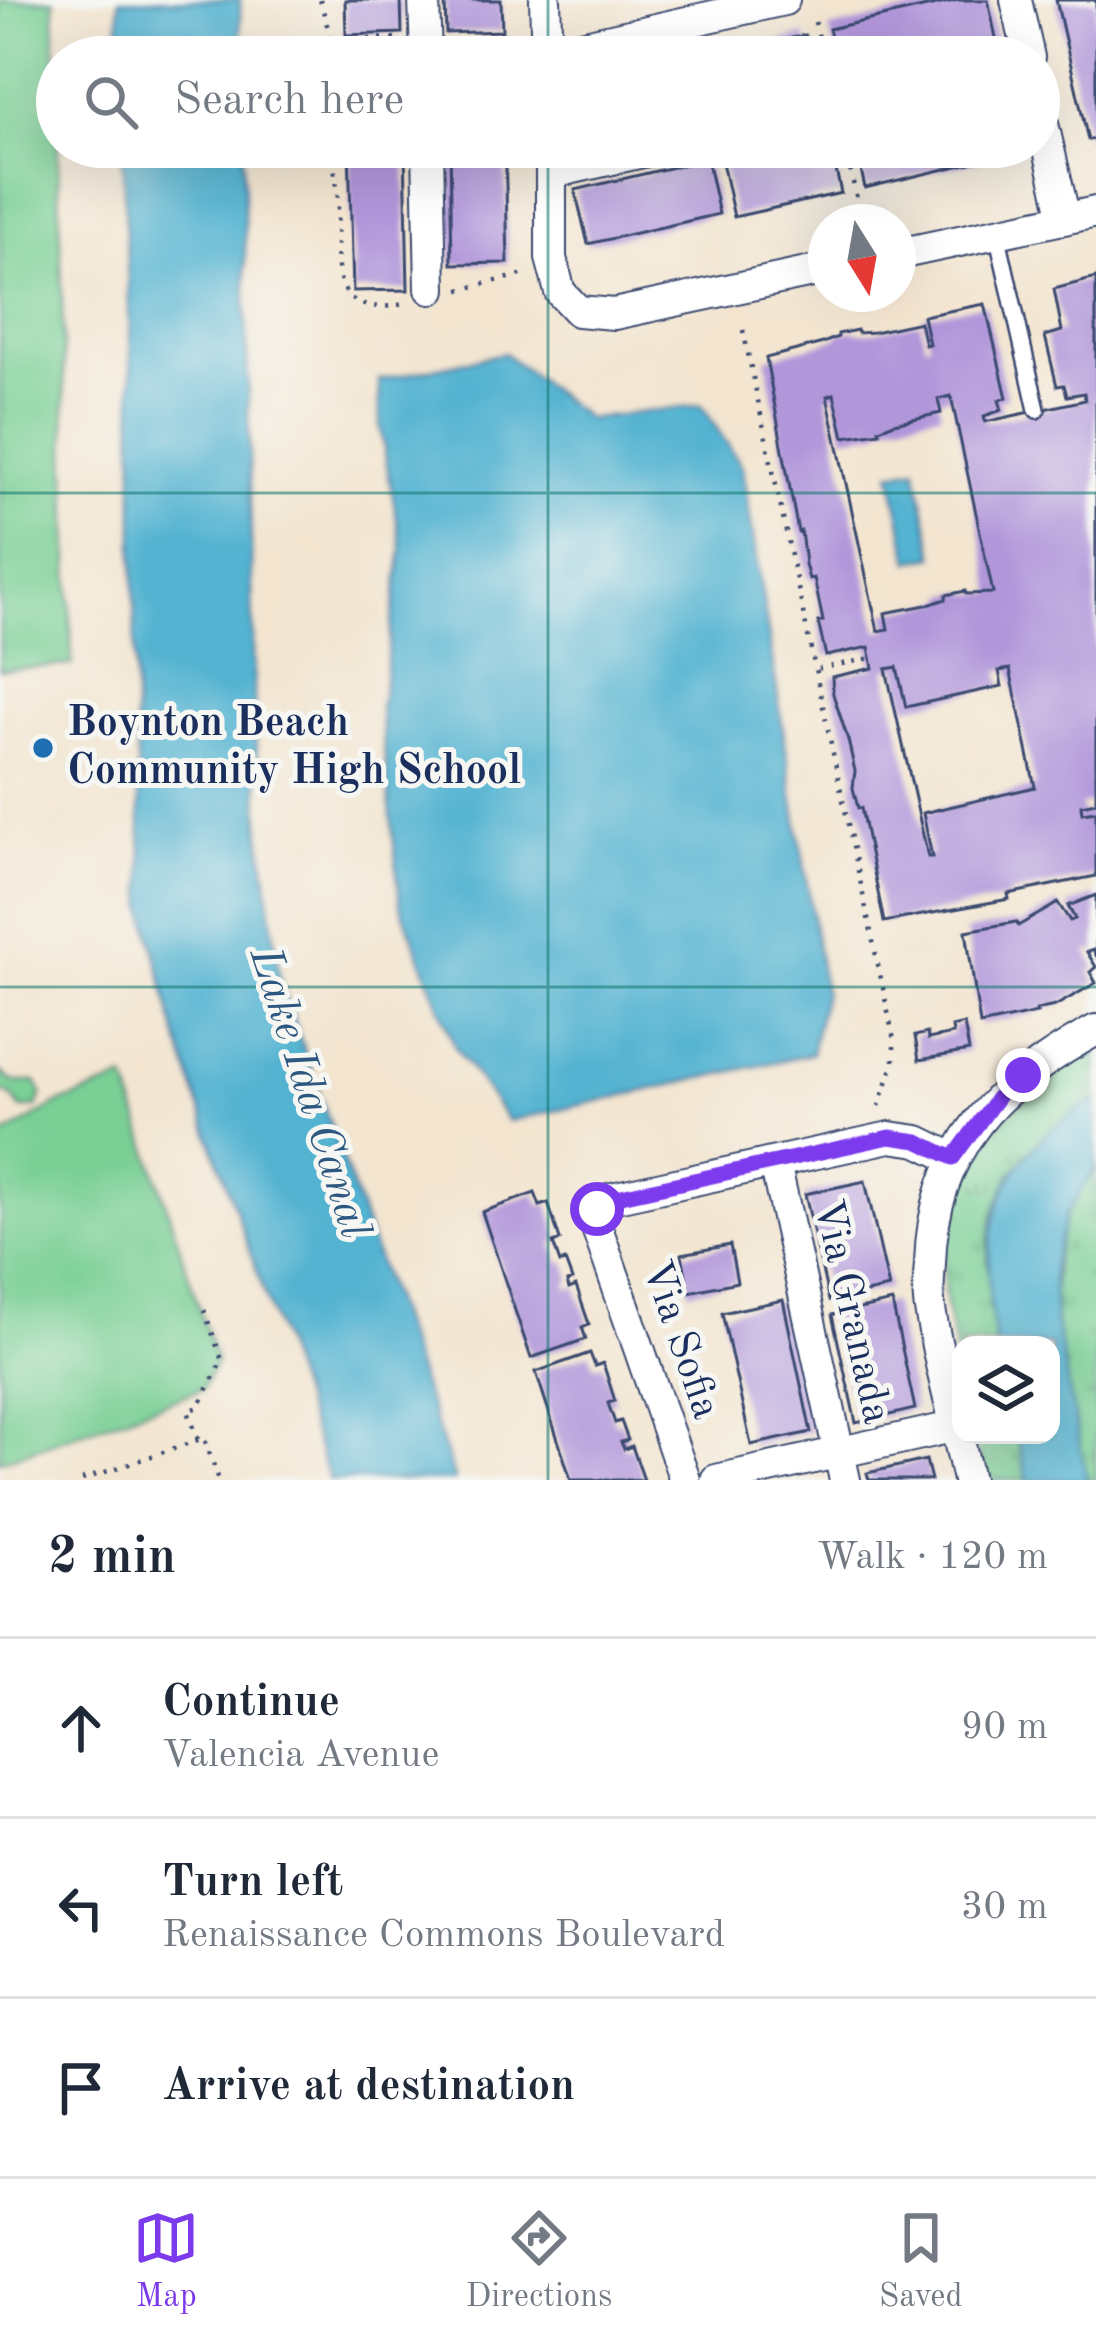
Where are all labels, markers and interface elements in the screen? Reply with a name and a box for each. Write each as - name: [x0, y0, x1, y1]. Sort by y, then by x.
- search box: [36, 36, 1060, 168]
- icon: search: [78, 69, 144, 135]
- text: Search here: [174, 79, 404, 124]
- north arrow: [808, 204, 916, 312]
- place label: Boynton Beach Community High School: [67, 703, 521, 793]
- marker: Boynton Beach Community High School: [30, 735, 56, 761]
- water label: Lake Ida Canal: [239, 940, 377, 1244]
- route end: [996, 1048, 1050, 1102]
- route start: [570, 1182, 624, 1236]
- street label: Via Granada: [805, 1196, 897, 1428]
- street label: Via Sofia: [633, 1255, 727, 1425]
- map controls: [952, 1336, 1060, 1444]
- button: layers: [952, 1336, 1060, 1444]
- text: 2 min: [48, 1533, 176, 1584]
- text: Walk · 120 m: [817, 1538, 1048, 1577]
- text: Continue: [162, 1681, 340, 1726]
- icon: ahead: [48, 1695, 114, 1761]
- text: 90 m: [961, 1708, 1048, 1747]
- text: Valencia Avenue: [162, 1736, 439, 1775]
- text: Turn left: [162, 1861, 343, 1906]
- icon: left: [48, 1875, 114, 1941]
- text: 30 m: [961, 1888, 1048, 1927]
- text: Renaissance Commons Boulevard: [162, 1916, 725, 1955]
- icon: arrive: [48, 2055, 114, 2121]
- text: Arrive at destination: [162, 2065, 575, 2110]
- tab: Map: [133, 2205, 199, 2318]
- tab: Directions: [466, 2205, 612, 2318]
- tab: Saved: [879, 2205, 963, 2318]

